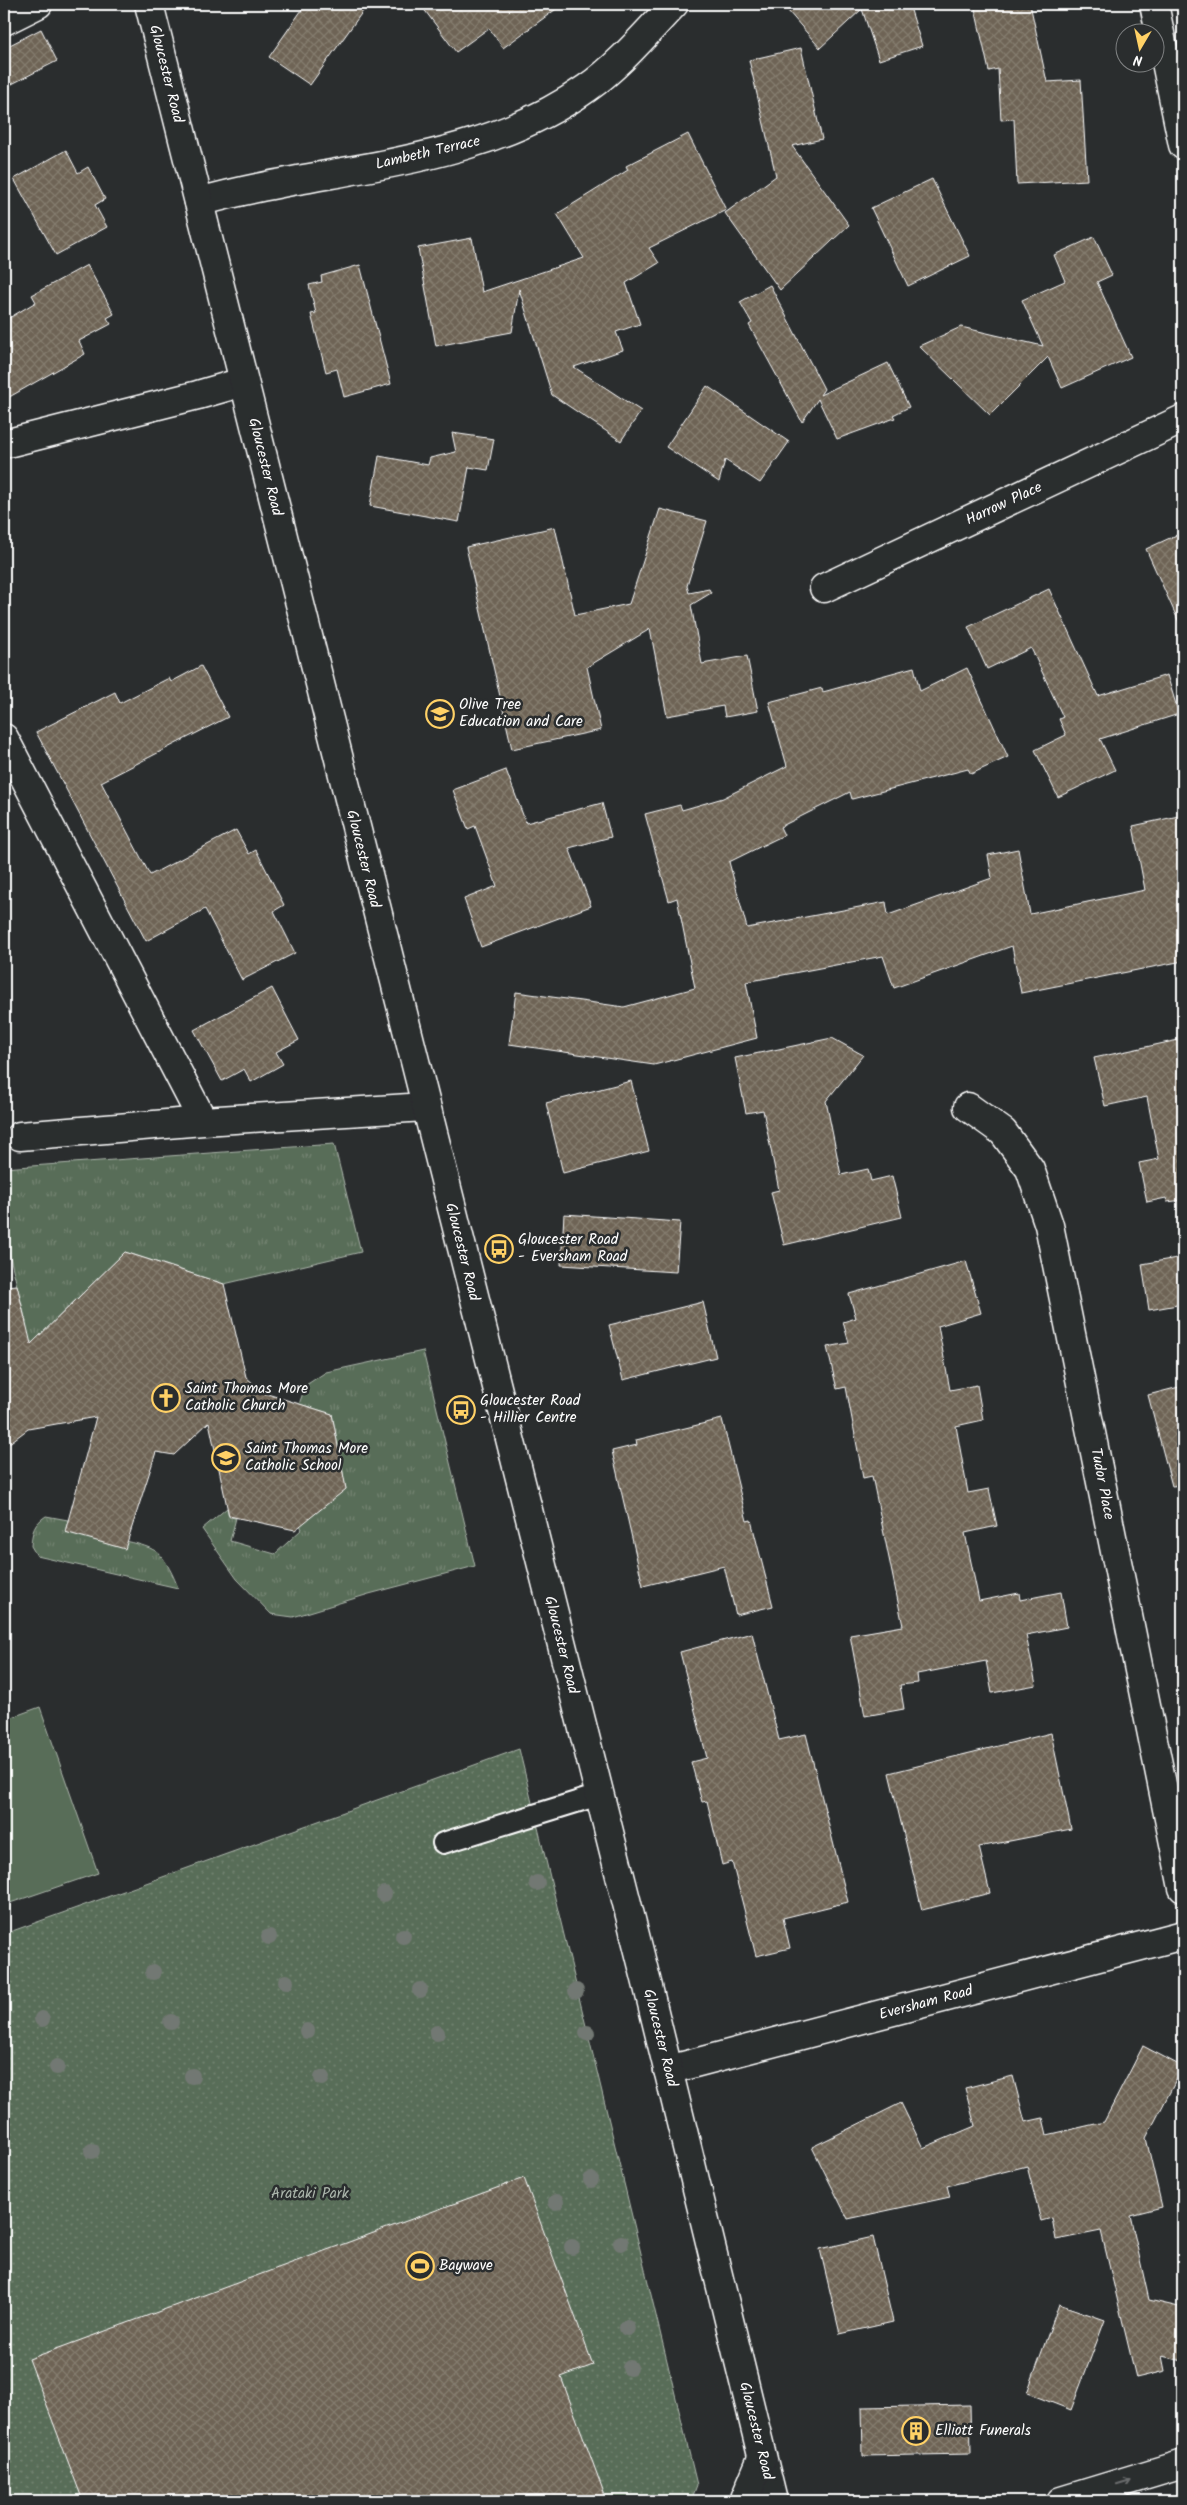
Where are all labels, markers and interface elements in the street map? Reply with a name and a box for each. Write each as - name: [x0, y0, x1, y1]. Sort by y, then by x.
- street label: Gloucester Road: [142, 22, 190, 126]
- north arrow: [1114, 22, 1164, 72]
- text: N: [1132, 48, 1144, 71]
- street label: Lambeth Terrace: [373, 129, 483, 177]
- street label: Gloucester Road: [241, 415, 289, 519]
- street label: Harrow Place: [962, 476, 1047, 532]
- place label: Olive Tree Education and Care: [459, 693, 583, 734]
- school or university icon: Olive Tree Education and Care: [425, 699, 455, 729]
- street label: Gloucester Road: [339, 807, 387, 911]
- street label: Gloucester Road: [438, 1200, 486, 1304]
- place label: Gloucester Road - Eversham Road: [518, 1228, 628, 1269]
- bus stop icon: Gloucester Road - Eversham Road: [484, 1234, 514, 1264]
- place label: Saint Thomas More Catholic Church: [185, 1377, 308, 1418]
- church icon: Saint Thomas More Catholic Church: [151, 1383, 181, 1413]
- place label: Gloucester Road - Hillier Centre: [480, 1389, 581, 1430]
- bus stop icon: Gloucester Road - Hillier Centre: [446, 1395, 476, 1425]
- place label: Saint Thomas More Catholic School: [245, 1437, 368, 1478]
- school or university icon: Saint Thomas More Catholic School: [211, 1443, 241, 1473]
- street label: Tudor Place: [1083, 1446, 1121, 1522]
- street label: Gloucester Road: [537, 1593, 585, 1697]
- street label: Eversham Road: [876, 1979, 976, 2027]
- street label: Gloucester Road: [636, 1986, 684, 2090]
- park label: Arataki Park: [271, 2182, 350, 2206]
- sports icon: Baywave: [405, 2251, 435, 2281]
- place label: Baywave: [439, 2254, 493, 2278]
- street label: Gloucester Road: [732, 2379, 780, 2483]
- building icon: Elliott Funerals: [901, 2416, 931, 2446]
- place label: Elliott Funerals: [935, 2419, 1032, 2443]
- one-way arrow: [1116, 2477, 1132, 2487]

